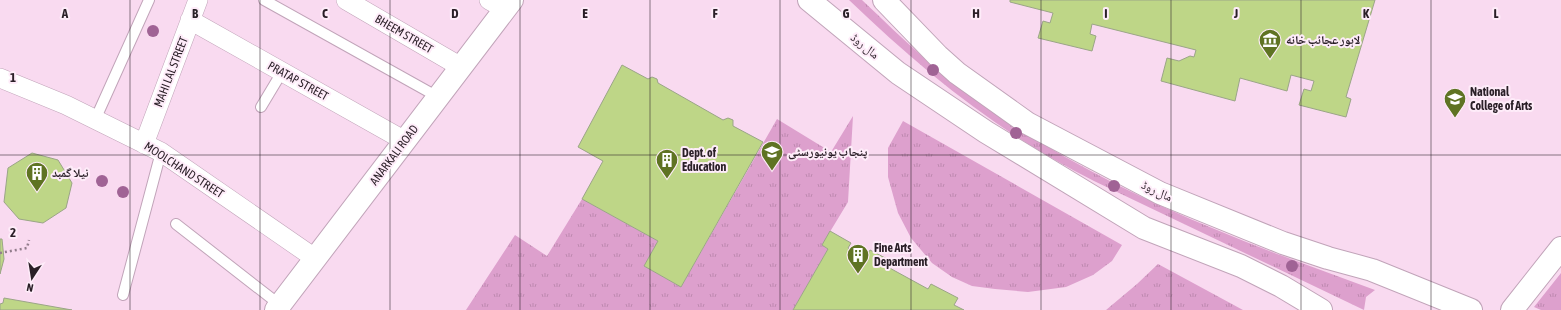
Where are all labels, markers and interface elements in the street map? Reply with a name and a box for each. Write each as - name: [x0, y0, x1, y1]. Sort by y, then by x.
- text: A: [61, 6, 69, 21]
- text: B: [192, 6, 199, 21]
- text: C: [322, 6, 328, 21]
- text: D: [451, 6, 459, 21]
- text: E: [582, 6, 588, 21]
- text: F: [712, 6, 718, 21]
- text: G: [843, 6, 850, 21]
- text: H: [972, 6, 980, 21]
- text: I: [1104, 6, 1108, 21]
- text: J: [1233, 6, 1238, 21]
- text: K: [1363, 6, 1370, 21]
- text: L: [1493, 6, 1499, 21]
- street label: BHEEM STREET: [373, 12, 436, 57]
- museum icon: لاہور عجائب خانه: [1257, 27, 1283, 60]
- street label: مال روڈ: [848, 30, 882, 62]
- place label: لاہور عجائب خانه: [1286, 33, 1360, 47]
- street label: MAHI LAL STREET: [151, 34, 191, 109]
- street label: PRATAP STREET: [265, 59, 331, 104]
- text: 1: [10, 70, 16, 85]
- place label: National College of Arts: [1470, 85, 1533, 113]
- school or university icon: National College of Arts: [1442, 86, 1468, 119]
- street label: ANARKALI ROAD: [367, 122, 421, 188]
- street label: MOOLCHAND STREET: [142, 139, 227, 201]
- school or university icon: پنجاب یونیورسٹی: [759, 139, 785, 172]
- place label: پنجاب یونیورسٹی: [788, 145, 868, 160]
- place label: Dept. of Education: [682, 146, 726, 174]
- building icon: Dept. of Education: [654, 147, 680, 180]
- building icon: نیلا گمبد: [24, 160, 50, 193]
- place label: نیلا گمبد: [52, 166, 88, 180]
- street label: مال روڈ: [1139, 178, 1175, 204]
- text: 2: [10, 225, 16, 240]
- place label: Fine Arts Department: [874, 241, 928, 269]
- building icon: Fine Arts Department: [845, 242, 871, 275]
- north arrow: [12, 258, 52, 298]
- text: N: [25, 281, 34, 294]

